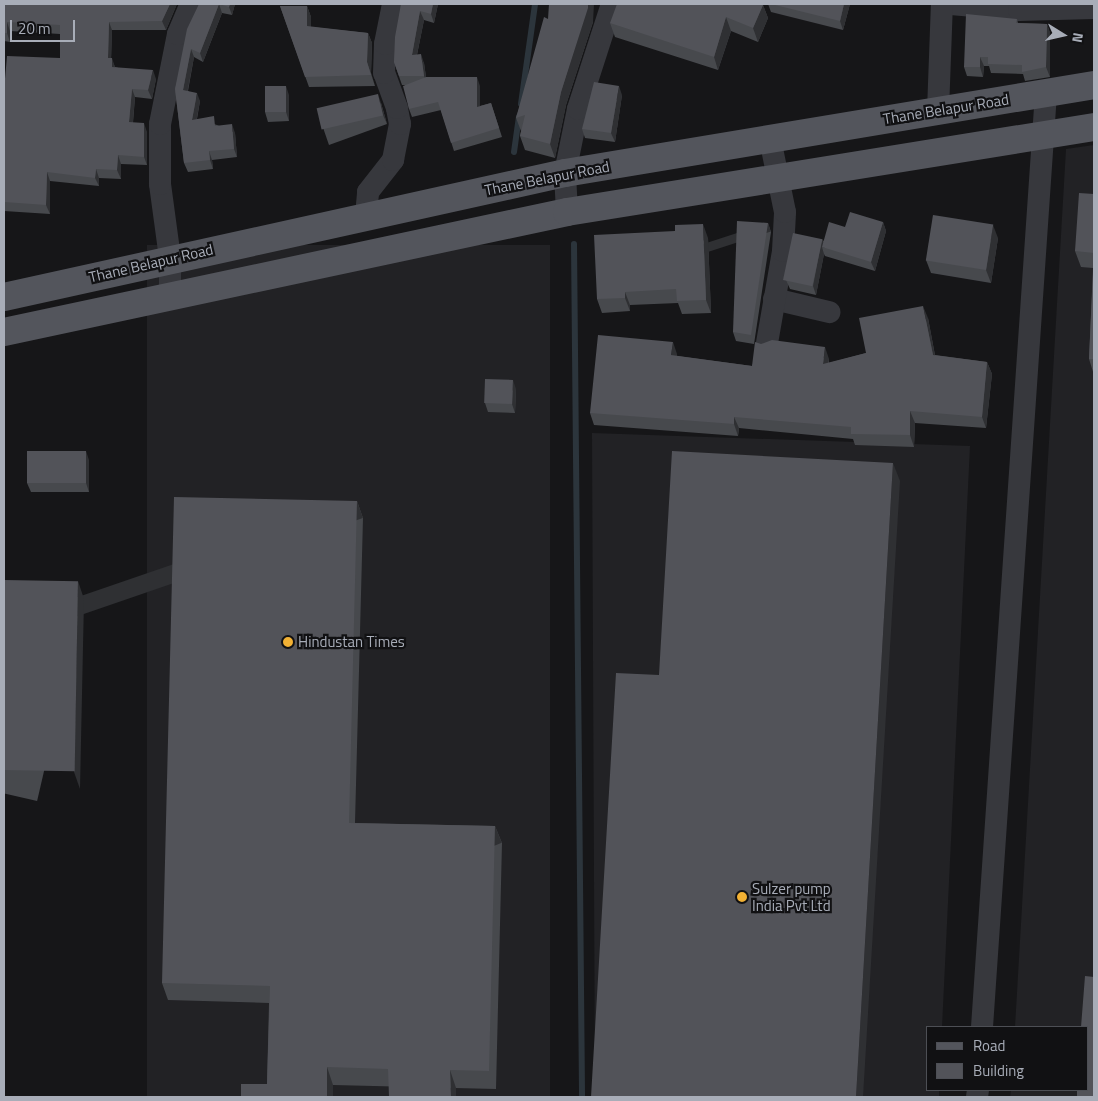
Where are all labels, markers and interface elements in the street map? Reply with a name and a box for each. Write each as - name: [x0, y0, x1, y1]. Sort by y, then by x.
- scale bar: [12, 10, 78, 42]
- north arrow: [1038, 10, 1088, 60]
- text: 20 m: [18, 17, 51, 40]
- text: N: [1067, 31, 1089, 44]
- street label: Thane Belapur Road: [882, 90, 1010, 128]
- street label: Thane Belapur Road: [483, 157, 611, 199]
- street label: Thane Belapur Road: [87, 240, 215, 286]
- place label: Hindustan Times: [298, 633, 405, 651]
- marker: Hindustan Times: [282, 636, 294, 648]
- place label: Sulzer pump India Pvt Ltd: [752, 879, 831, 914]
- marker: Sulzer pump India Pvt Ltd: [736, 891, 748, 903]
- legend: [926, 1026, 1088, 1091]
- text: Road: [973, 1034, 1005, 1057]
- text: Building: [973, 1059, 1024, 1082]

